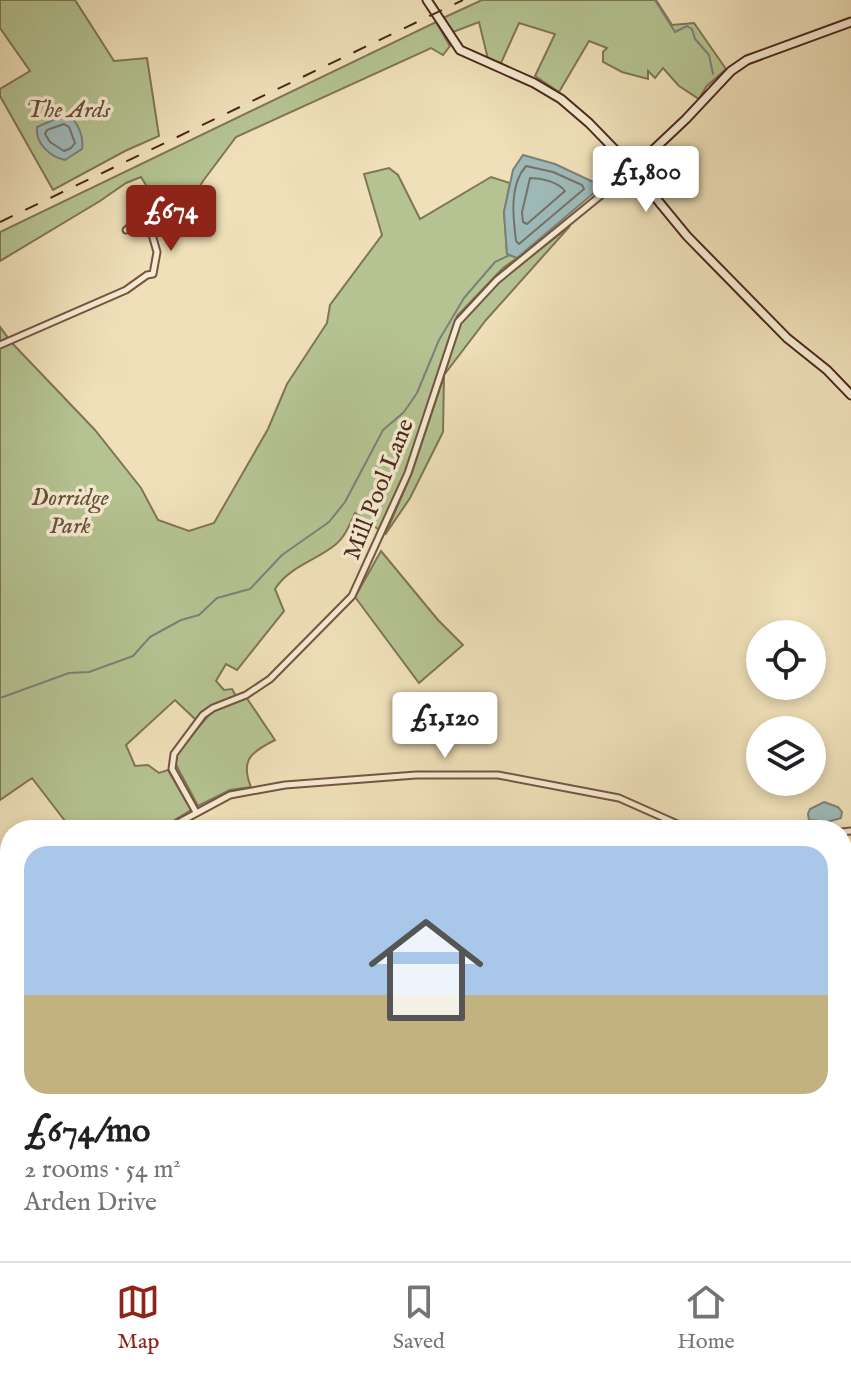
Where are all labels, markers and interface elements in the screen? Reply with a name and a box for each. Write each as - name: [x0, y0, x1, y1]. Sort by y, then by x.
- park label: The Ards: [26, 95, 111, 126]
- pin: £1,800: [581, 146, 711, 214]
- text: £1,800: [611, 155, 681, 188]
- pin: £674: [124, 185, 218, 253]
- text: £674: [144, 194, 198, 227]
- street label: Mill Pool Lane: [337, 414, 422, 565]
- park label: Dorridge Park: [31, 483, 109, 542]
- map controls: [746, 620, 826, 796]
- button: locate: [746, 620, 826, 700]
- pin: £1,120: [380, 692, 510, 760]
- text: £1,120: [410, 701, 480, 734]
- button: layers: [746, 716, 826, 796]
- icon: home: [354, 898, 498, 1042]
- text: £674/mo: [24, 1110, 150, 1153]
- text: 2 rooms · 54 m²: [24, 1153, 181, 1186]
- text: Arden Drive: [24, 1186, 157, 1219]
- tab: Map: [116, 1280, 160, 1356]
- tab: Saved: [393, 1280, 445, 1356]
- tab: Home: [677, 1280, 735, 1356]

